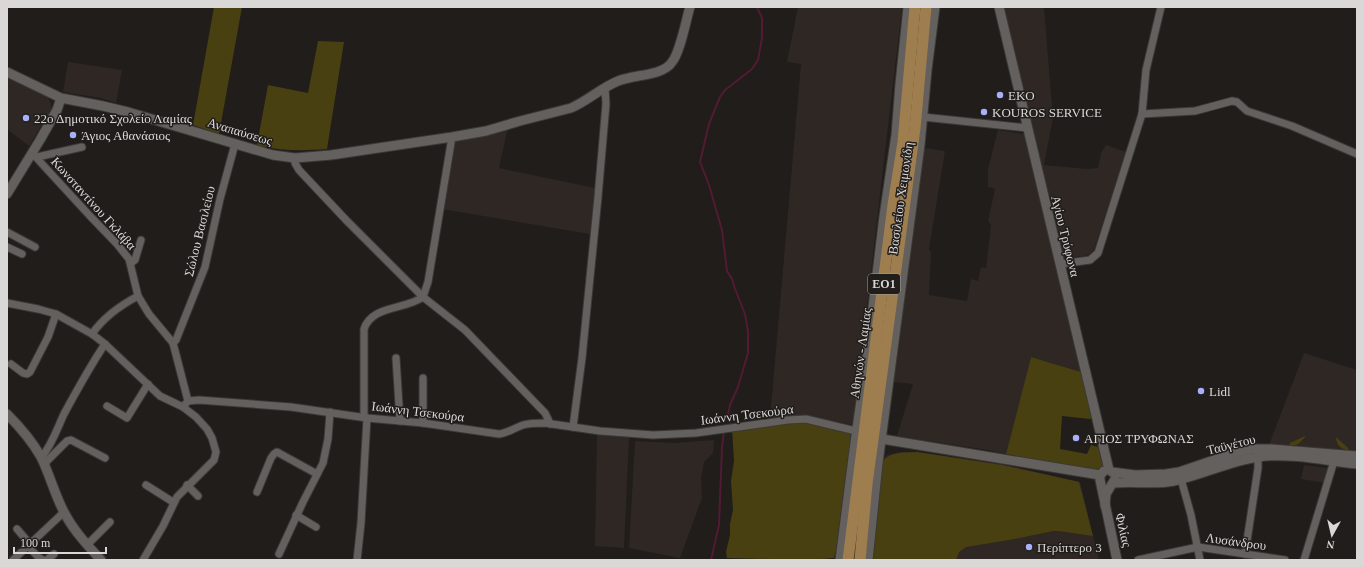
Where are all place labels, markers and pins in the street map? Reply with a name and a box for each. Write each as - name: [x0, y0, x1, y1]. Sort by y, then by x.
- place label: EKO: [1008, 88, 1035, 103]
- marker: EKO: [995, 90, 1005, 100]
- place label: KOUROS SERVICE: [992, 105, 1102, 120]
- marker: KOUROS SERVICE: [979, 107, 989, 117]
- place label: 22ο Δημοτικό Σχολείο Λαμίας: [34, 111, 193, 126]
- marker: 22ο Δημοτικό Σχολείο Λαμίας: [21, 113, 31, 123]
- place label: Άγιος Αθανάσιος: [81, 128, 171, 143]
- marker: Άγιος Αθανάσιος: [68, 130, 78, 140]
- place label: Lidl: [1209, 384, 1231, 399]
- marker: Lidl: [1196, 386, 1206, 396]
- place label: ΑΓΙΟΣ ΤΡΥΦΩΝΑΣ: [1084, 431, 1194, 446]
- marker: ΑΓΙΟΣ ΤΡΥΦΩΝΑΣ: [1071, 433, 1081, 443]
- place label: Περίπτερο 3: [1037, 540, 1102, 555]
- marker: Περίπτερο 3: [1024, 542, 1034, 552]

